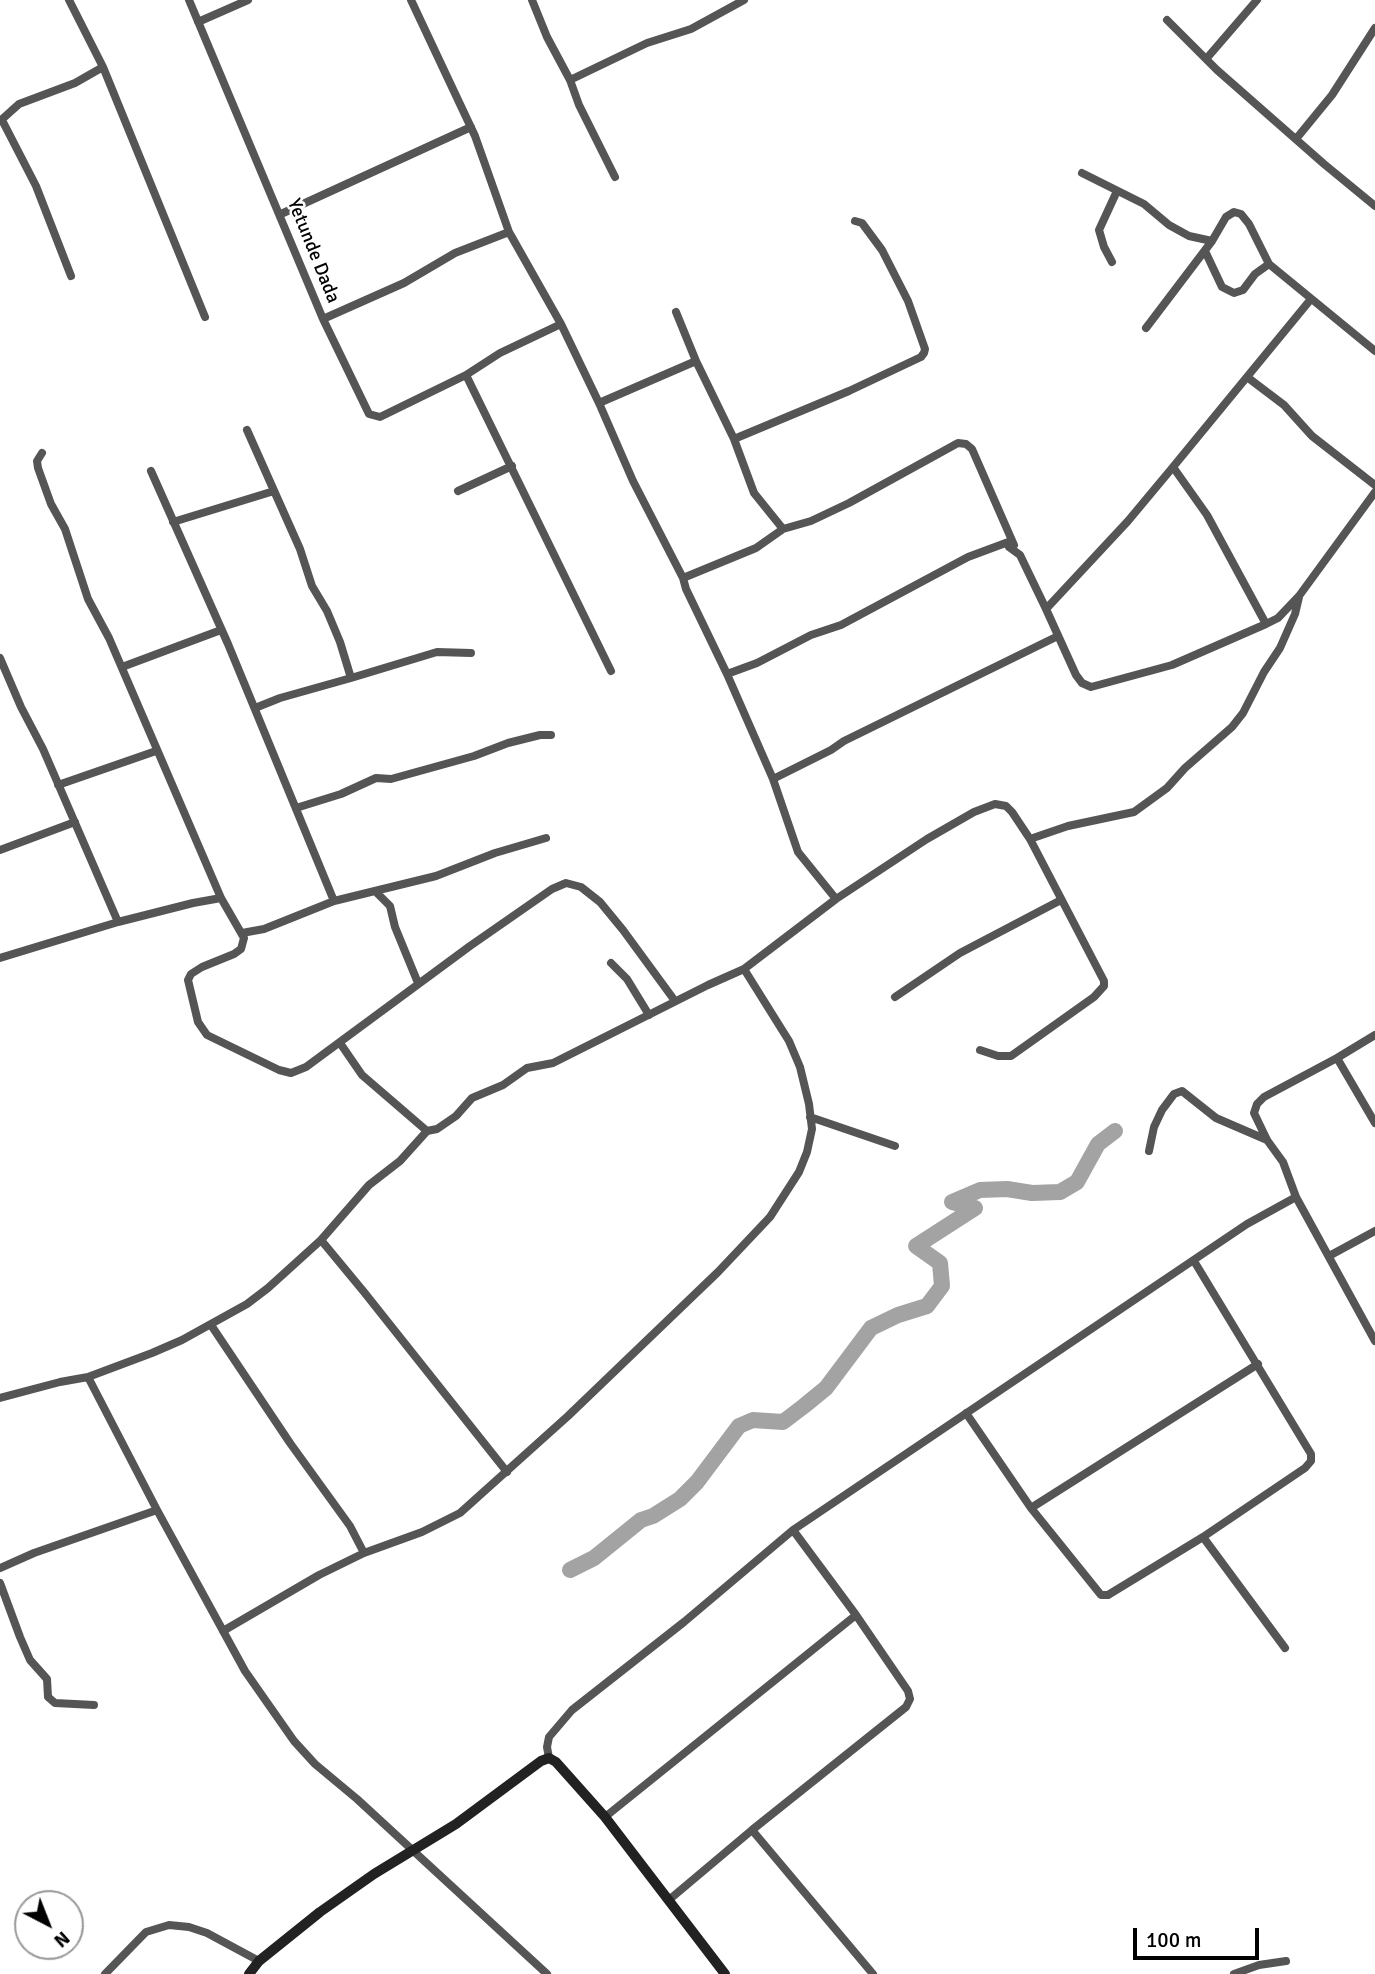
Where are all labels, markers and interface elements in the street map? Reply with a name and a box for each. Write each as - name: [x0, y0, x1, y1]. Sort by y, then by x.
- street label: Yetunde Dada: [282, 195, 344, 307]
- north arrow: [14, 1890, 84, 1960]
- scale bar: [1137, 1914, 1263, 1958]
- text: N: [49, 1926, 75, 1952]
- text: 100 m: [1146, 1927, 1201, 1953]

